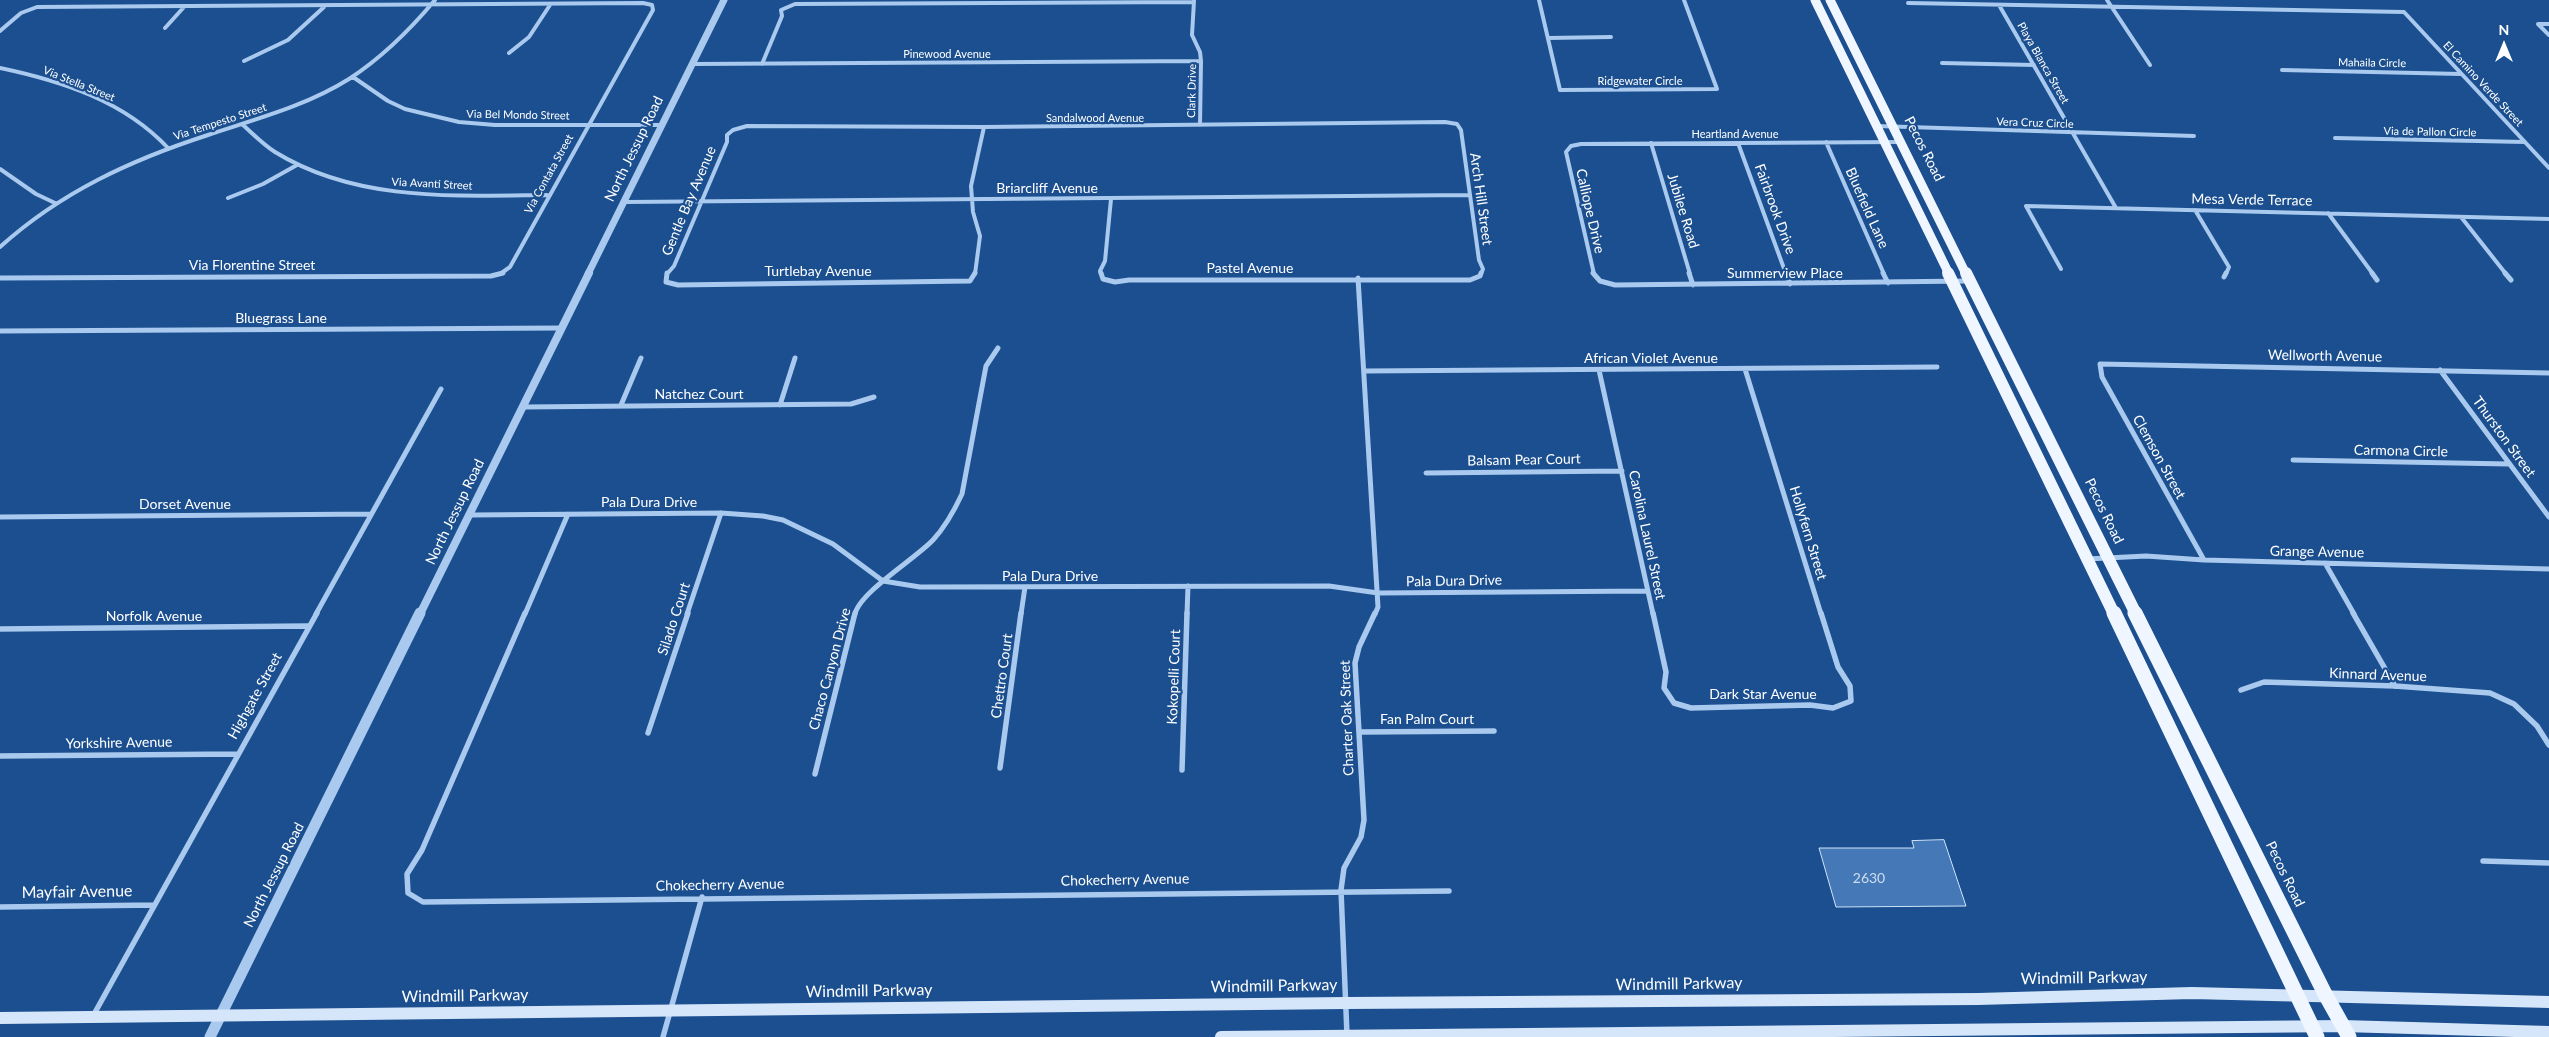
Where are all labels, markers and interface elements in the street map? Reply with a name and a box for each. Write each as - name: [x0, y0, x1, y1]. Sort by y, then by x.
- street label: Playa Blanca Street: [2014, 20, 2072, 106]
- north arrow: [2479, 20, 2529, 70]
- text: N: [2499, 21, 2509, 38]
- street label: El Camino Verde Street: [2440, 39, 2526, 129]
- street label: Pinewood Avenue: [903, 47, 991, 61]
- street label: Mahaila Circle: [2338, 56, 2406, 70]
- street label: Via Stella Street: [41, 64, 117, 104]
- street label: Clark Drive: [1185, 64, 1199, 118]
- street label: Ridgewater Circle: [1598, 74, 1682, 88]
- street label: North Jessup Road: [601, 93, 667, 205]
- street label: Via Tempesto Street: [172, 101, 268, 143]
- street label: Via Bel Mondo Street: [466, 108, 570, 122]
- street label: Sandalwood Avenue: [1046, 111, 1144, 125]
- street label: Pecos Road: [1900, 114, 1948, 184]
- street label: Vera Cruz Circle: [1996, 115, 2074, 131]
- street label: Via de Pallon Circle: [2383, 125, 2477, 139]
- street label: Heartland Avenue: [1691, 127, 1779, 141]
- street label: Via Contata Street: [522, 132, 576, 216]
- street label: Gentle Bay Avenue: [658, 144, 720, 258]
- street label: Arch Hill Street: [1466, 152, 1496, 246]
- street label: Fairbrook Drive: [1751, 162, 1799, 256]
- street label: Bluefield Lane: [1842, 165, 1892, 251]
- street label: Calliope Drive: [1572, 167, 1608, 255]
- street label: Jubilee Road: [1664, 172, 1702, 250]
- street label: Via Avanti Street: [391, 175, 473, 193]
- street label: Briarcliff Avenue: [996, 180, 1098, 196]
- street label: Mesa Verde Terrace: [2191, 191, 2313, 209]
- street label: Via Florentine Street: [189, 257, 315, 273]
- street label: Pastel Avenue: [1207, 260, 1293, 276]
- street label: Turtlebay Avenue: [764, 263, 872, 279]
- street label: Summerview Place: [1727, 265, 1843, 281]
- street label: Bluegrass Lane: [235, 310, 327, 326]
- street label: Wellworth Avenue: [2268, 347, 2382, 365]
- street label: African Violet Avenue: [1584, 350, 1718, 366]
- street label: Natchez Court: [654, 386, 744, 402]
- street label: Thurston Street: [2469, 393, 2539, 481]
- street label: Clemson Street: [2129, 412, 2189, 502]
- street label: Carmona Circle: [2354, 442, 2448, 460]
- street label: Balsam Pear Court: [1467, 451, 1581, 469]
- street label: North Jessup Road: [422, 456, 488, 568]
- street label: Carolina Laurel Street: [1625, 469, 1669, 601]
- street label: Pecos Road: [2081, 476, 2127, 546]
- street label: Hollyfern Street: [1786, 484, 1830, 582]
- street label: Pala Dura Drive: [601, 494, 697, 510]
- street label: Dorset Avenue: [139, 496, 231, 512]
- street label: Grange Avenue: [2270, 543, 2364, 561]
- street label: Pala Dura Drive: [1002, 568, 1098, 584]
- street label: Pala Dura Drive: [1406, 572, 1502, 590]
- street label: Silado Court: [654, 580, 694, 658]
- street label: Chaco Canyon Drive: [806, 606, 854, 732]
- street label: Norfolk Avenue: [106, 608, 202, 624]
- street label: Kokopelli Court: [1164, 629, 1184, 725]
- street label: Chettro Court: [988, 633, 1016, 719]
- street label: Highgate Street: [224, 650, 286, 742]
- street label: Charter Oak Street: [1337, 660, 1357, 776]
- street label: Kinnard Avenue: [2329, 665, 2427, 685]
- street label: Dark Star Avenue: [1709, 686, 1817, 702]
- street label: Fan Palm Court: [1380, 711, 1474, 727]
- street label: Yorkshire Avenue: [66, 734, 172, 752]
- street label: North Jessup Road: [240, 820, 308, 930]
- street label: Pecos Road: [2262, 839, 2308, 909]
- street label: Chokecherry Avenue: [1061, 870, 1189, 890]
- house number: 2630: [1853, 870, 1885, 886]
- street label: Chokecherry Avenue: [656, 875, 784, 895]
- street label: Mayfair Avenue: [21, 881, 133, 903]
- street label: Windmill Parkway: [2021, 967, 2147, 989]
- street label: Windmill Parkway: [1616, 973, 1742, 995]
- street label: Windmill Parkway: [1211, 975, 1337, 997]
- street label: Windmill Parkway: [806, 980, 932, 1002]
- street label: Windmill Parkway: [402, 985, 528, 1007]

